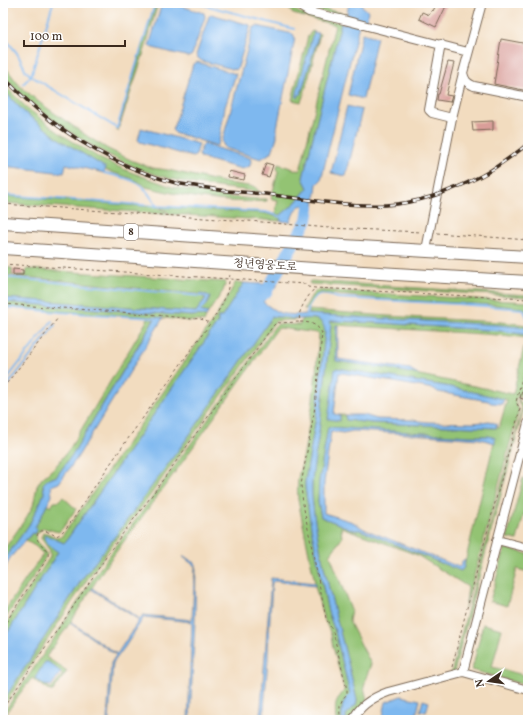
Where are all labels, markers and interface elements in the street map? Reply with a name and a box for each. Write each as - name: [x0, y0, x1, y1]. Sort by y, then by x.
- scale bar: [24, 22, 125, 48]
- text: 100 m: [30, 29, 63, 45]
- road number: 8: [124, 224, 138, 240]
- street label: 청년영웅도로: [233, 256, 298, 276]
- north arrow: [469, 661, 509, 701]
- text: N: [473, 677, 489, 688]

